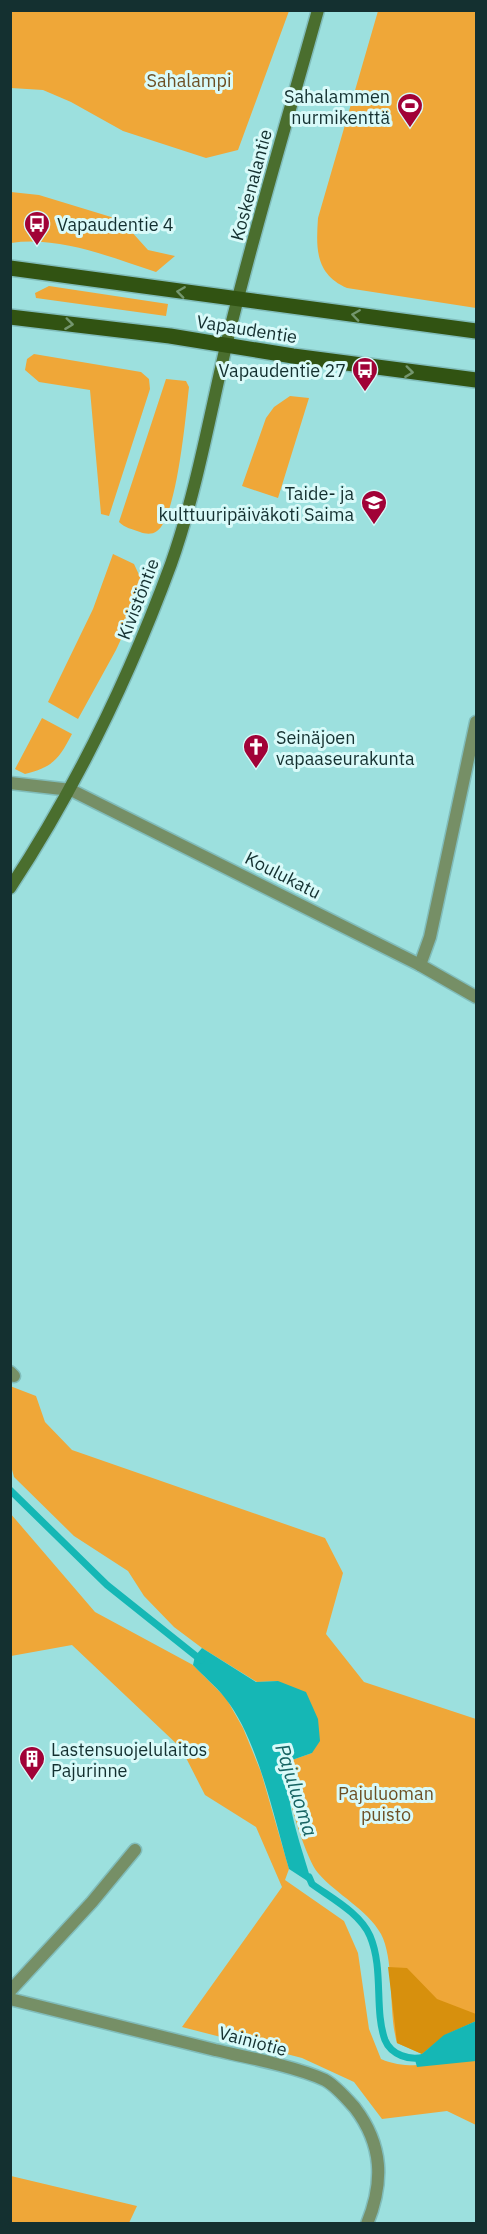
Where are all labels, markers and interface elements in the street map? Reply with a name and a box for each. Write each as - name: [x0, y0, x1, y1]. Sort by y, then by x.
- park label: Sahalampi: [146, 69, 232, 92]
- place label: Sahalammen nurmikenttä: [284, 85, 390, 129]
- sports icon: Sahalammen nurmikenttä: [395, 91, 425, 129]
- street label: Koskenalantie: [225, 127, 277, 243]
- bus stop icon: Vapaudentie 4: [22, 209, 52, 247]
- place label: Vapaudentie 4: [57, 213, 174, 236]
- one-way arrow: [176, 286, 185, 298]
- one-way arrow: [351, 309, 361, 321]
- street label: Vapaudentie: [195, 310, 299, 348]
- one-way arrow: [64, 317, 73, 329]
- bus stop icon: Vapaudentie 27: [350, 355, 380, 393]
- place label: Vapaudentie 27: [219, 359, 346, 382]
- one-way arrow: [405, 365, 414, 377]
- place label: Taide- ja kulttuuripäiväkoti Saima: [159, 482, 354, 526]
- school or university icon: Taide- ja kulttuuripäiväkoti Saima: [359, 488, 389, 526]
- street label: Kivistöntie: [112, 555, 164, 643]
- place label: Seinäjoen vapaaseurakunta: [276, 726, 415, 770]
- church icon: Seinäjoen vapaaseurakunta: [241, 732, 271, 770]
- street label: Koulukatu: [241, 846, 325, 904]
- place label: Lastensuojelulaitos Pajurinne: [51, 1738, 207, 1782]
- water label: Pajuluoma: [269, 1740, 325, 1840]
- building icon: Lastensuojelulaitos Pajurinne: [17, 1744, 47, 1782]
- park label: Pajuluoman puisto: [338, 1782, 434, 1826]
- street label: Vainiotie: [216, 2021, 290, 2061]

